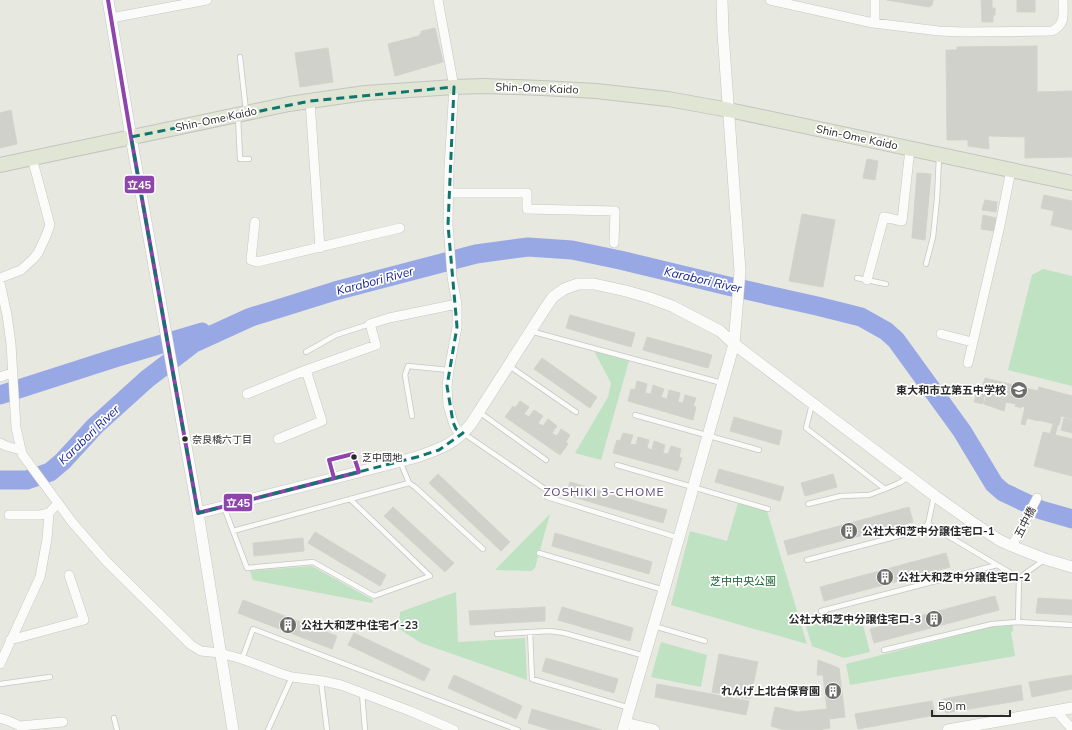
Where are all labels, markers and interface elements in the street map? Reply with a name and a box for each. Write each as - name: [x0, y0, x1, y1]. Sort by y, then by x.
- street label: Shin-Ome Kaido: [495, 80, 579, 96]
- street label: Shin-Ome Kaido: [174, 104, 258, 134]
- street label: Shin-Ome Kaido: [815, 122, 899, 152]
- line badge: 立45: [124, 175, 155, 194]
- text: 立45: [127, 178, 151, 192]
- water label: Karabori River: [335, 263, 416, 298]
- water label: Karabori River: [663, 263, 744, 296]
- school or university icon: 東大和市立第五中学校: [1009, 380, 1029, 400]
- place label: 東大和市立第五中学校: [896, 383, 1006, 397]
- water label: Karabori River: [55, 401, 123, 467]
- place label: 奈良橋六丁目: [192, 433, 252, 446]
- marker: 奈良橋六丁目: [180, 434, 190, 444]
- place label: 芝中団地: [362, 451, 403, 464]
- marker: 芝中団地: [349, 452, 359, 462]
- district label: ZOSHIKI 3-CHOME: [543, 484, 665, 499]
- line badge: 立45: [223, 493, 253, 512]
- text: 立45: [226, 496, 250, 510]
- street label: 五中橋: [1011, 504, 1039, 540]
- building icon: 公社大和芝中分譲住宅ロ-1: [839, 521, 859, 541]
- place label: 公社大和芝中分譲住宅ロ-1: [862, 524, 995, 538]
- building icon: 公社大和芝中分譲住宅ロ-2: [875, 567, 895, 587]
- place label: 公社大和芝中分譲住宅ロ-2: [898, 570, 1031, 584]
- park label: 芝中中央公園: [710, 574, 776, 588]
- building icon: 公社大和芝中分譲住宅ロ-3: [924, 609, 944, 629]
- place label: 公社大和芝中分譲住宅ロ-3: [789, 612, 921, 626]
- building icon: 公社大和芝中住宅イ-23: [278, 615, 298, 635]
- place label: 公社大和芝中住宅イ-23: [301, 618, 418, 632]
- building icon: れんげ上北台保育園: [823, 681, 843, 701]
- place label: れんげ上北台保育園: [721, 684, 820, 698]
- scale bar: [932, 692, 1010, 718]
- text: 50 m: [938, 698, 966, 713]

